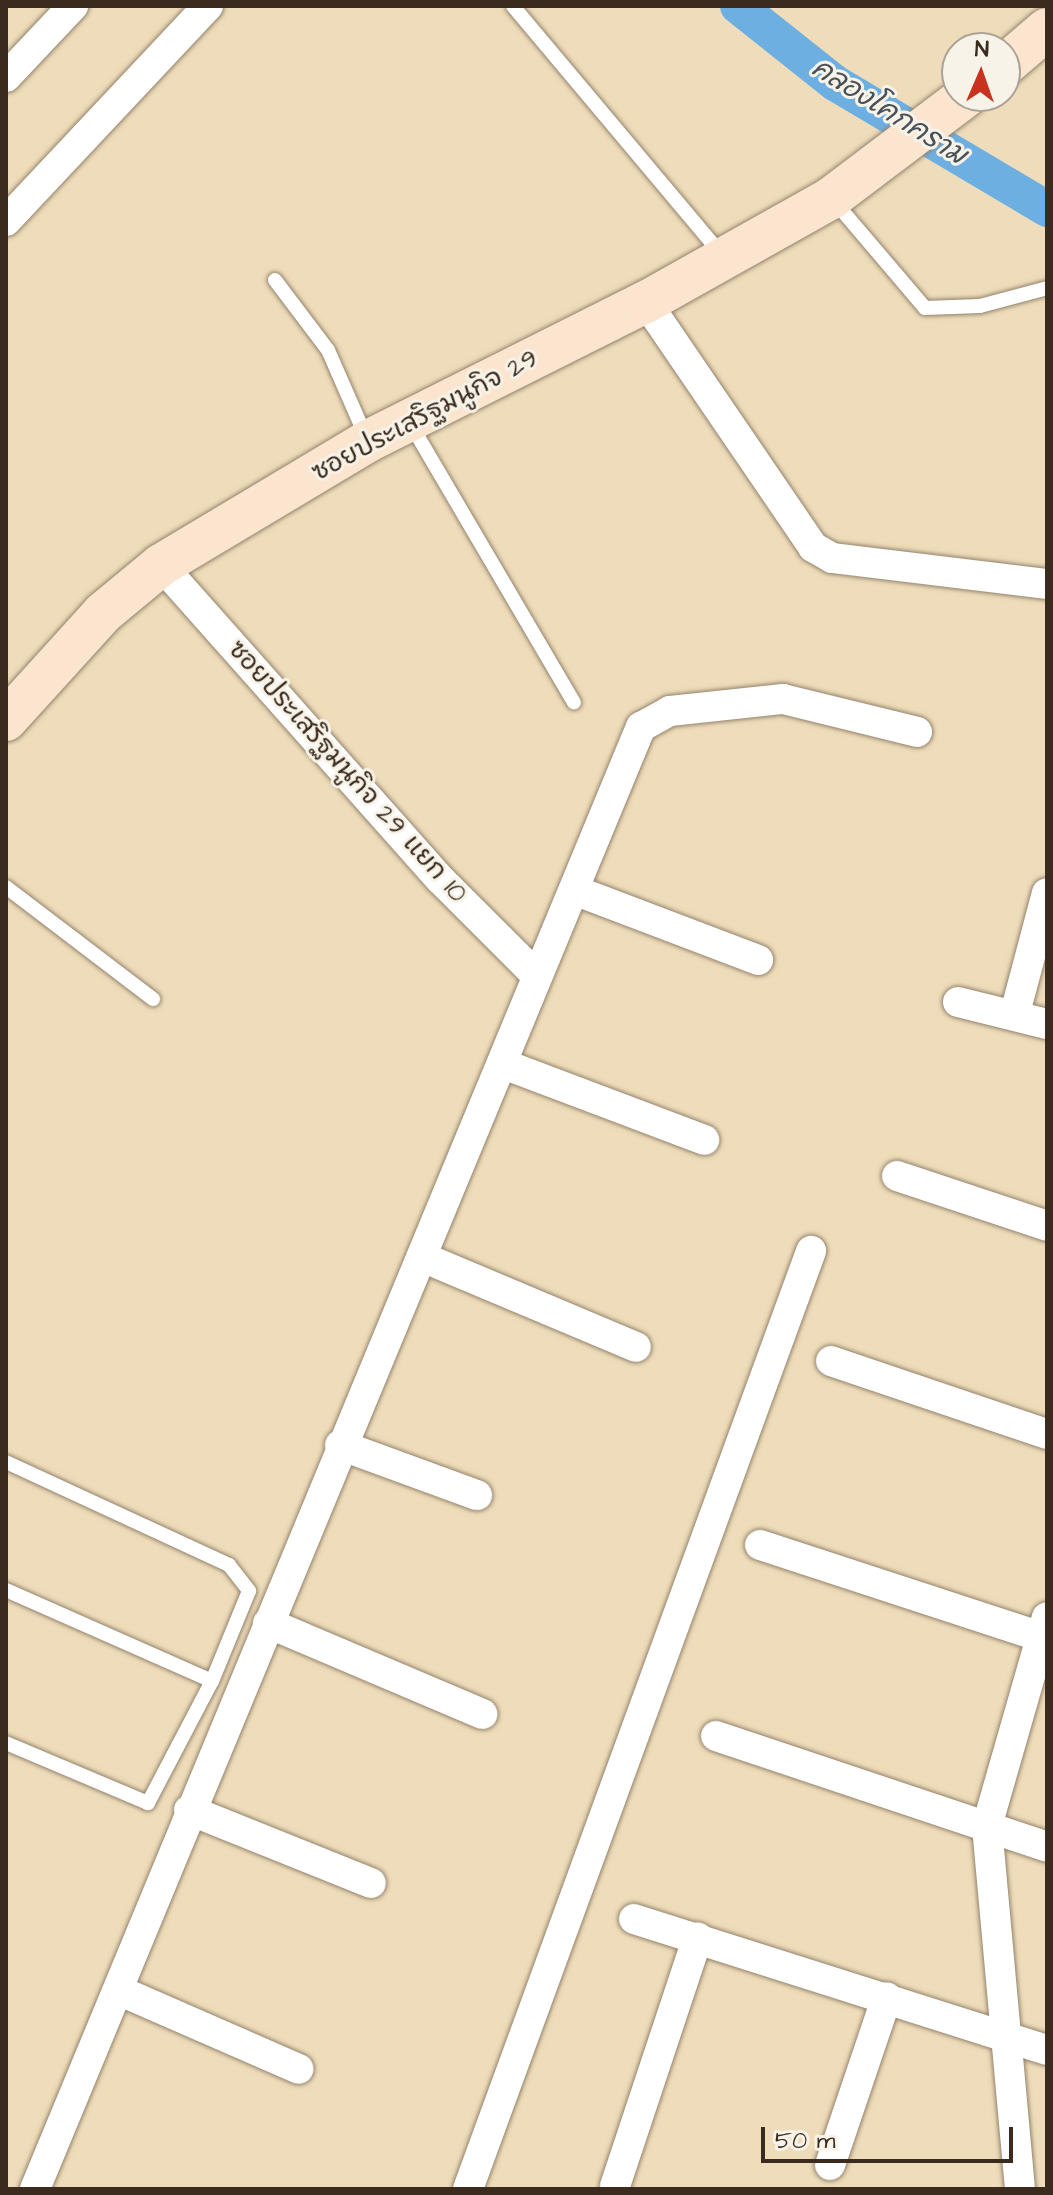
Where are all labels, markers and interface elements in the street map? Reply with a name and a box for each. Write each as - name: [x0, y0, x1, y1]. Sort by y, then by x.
- north arrow: [941, 32, 1021, 112]
- text: N: [974, 34, 989, 65]
- water label: คลองโคกคราม: [806, 51, 972, 173]
- street label: ซอยประเสริฐมนูกิจ 29: [307, 343, 543, 489]
- street label: ซอยประเสริฐมนูกิจ 29 แยก 10: [221, 635, 473, 909]
- scale bar: [765, 2111, 1017, 2161]
- text: 50 m: [775, 2124, 835, 2158]

